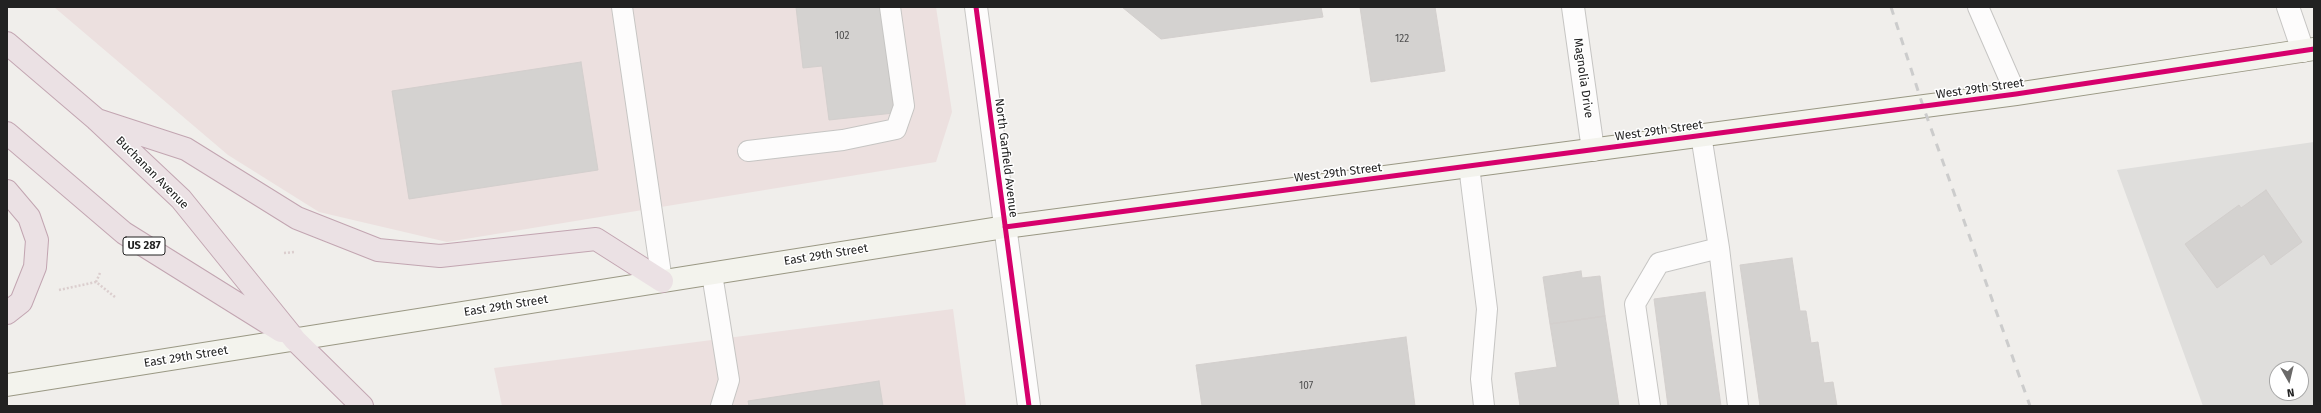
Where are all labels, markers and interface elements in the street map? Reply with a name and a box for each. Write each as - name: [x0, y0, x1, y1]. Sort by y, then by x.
- house number: 102: [835, 30, 849, 42]
- house number: 122: [1395, 33, 1409, 45]
- street label: Magnolia Drive: [1570, 37, 1596, 119]
- street label: West 29th Street: [1935, 76, 2025, 102]
- street label: North Garfield Avenue: [992, 97, 1020, 219]
- street label: West 29th Street: [1614, 118, 1704, 144]
- street label: Buchanan Avenue: [113, 134, 191, 212]
- street label: West 29th Street: [1293, 160, 1383, 186]
- road number: US 287: [123, 237, 165, 255]
- street label: East 29th Street: [783, 241, 869, 269]
- street label: East 29th Street: [463, 292, 549, 320]
- street label: East 29th Street: [143, 343, 229, 371]
- north arrow: [2269, 361, 2309, 401]
- house number: 107: [1299, 380, 1313, 392]
- text: N: [2286, 385, 2295, 399]

